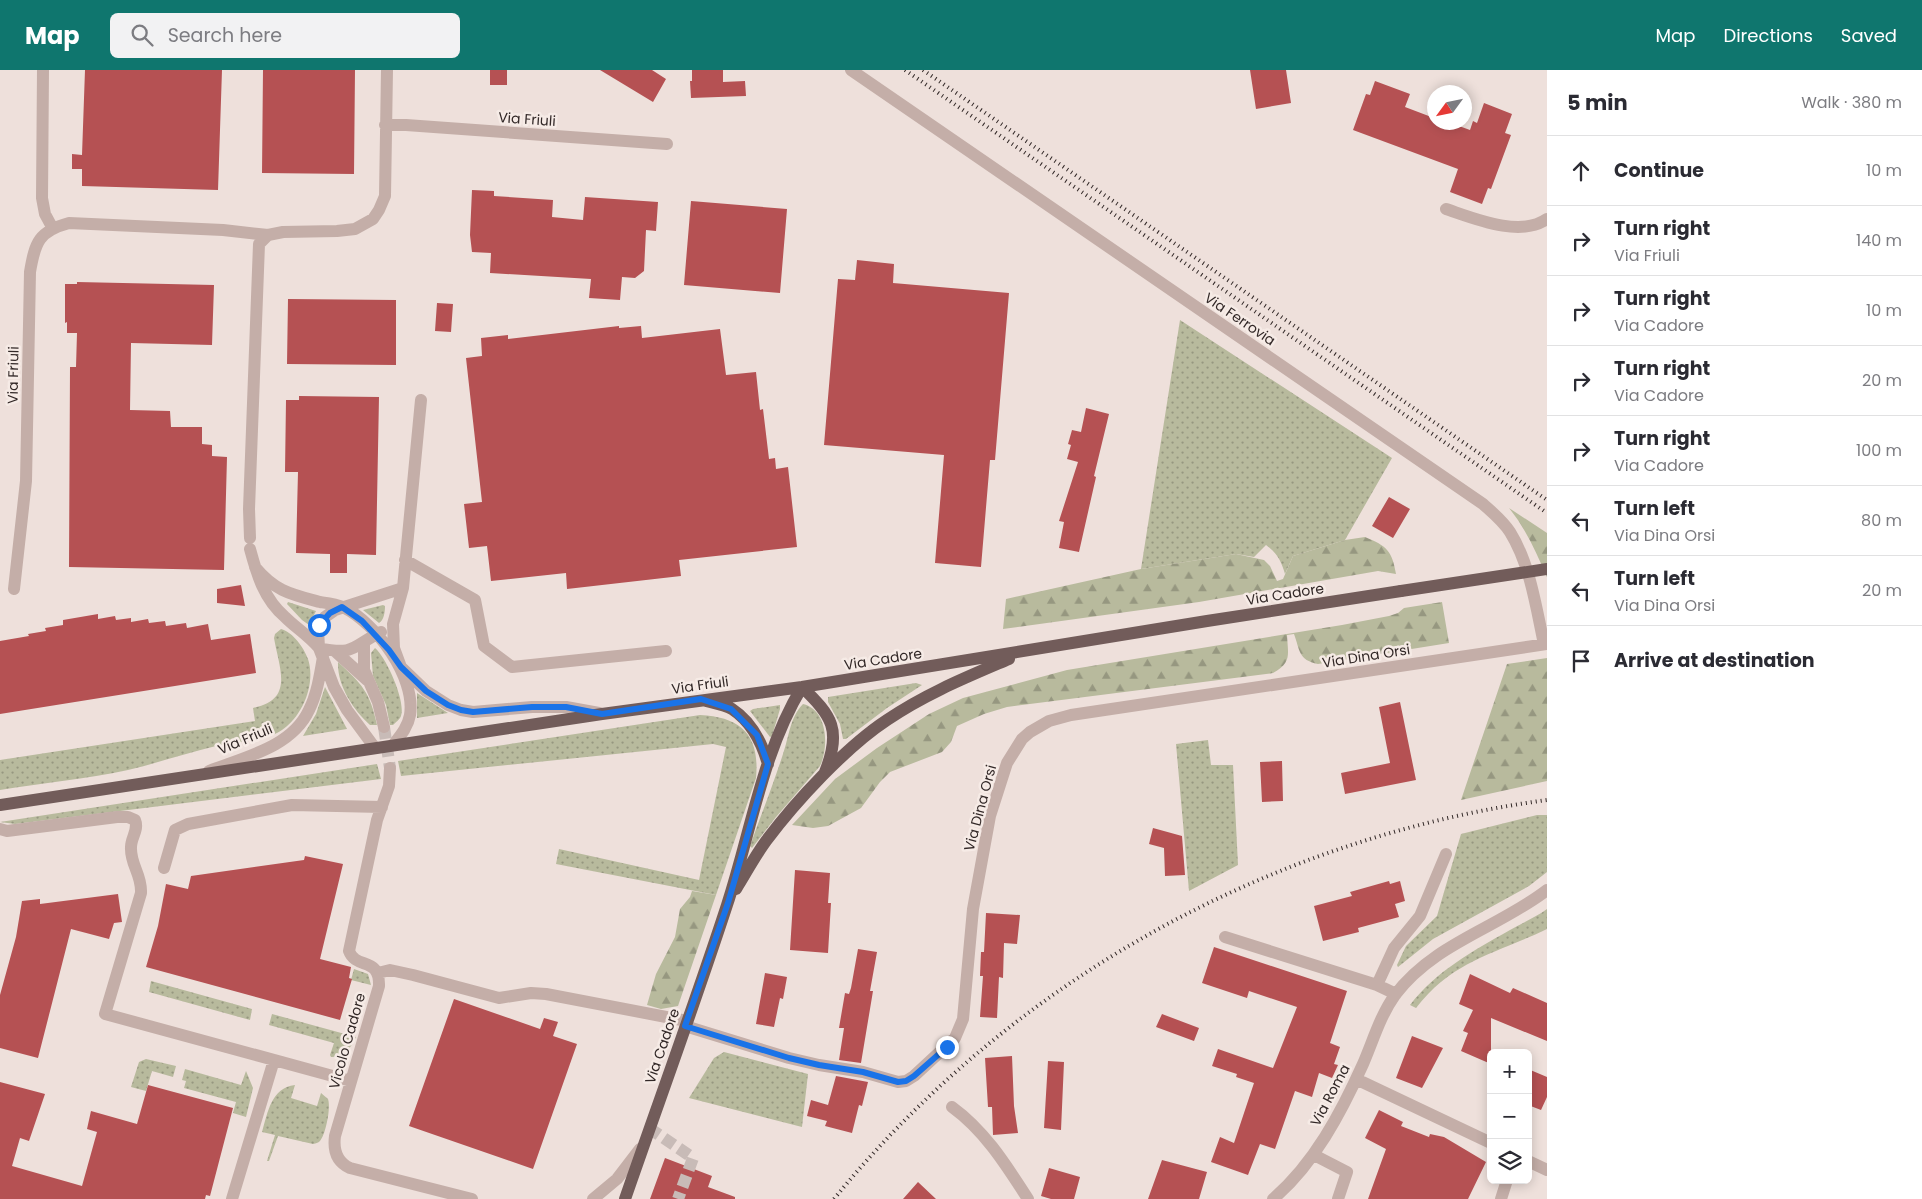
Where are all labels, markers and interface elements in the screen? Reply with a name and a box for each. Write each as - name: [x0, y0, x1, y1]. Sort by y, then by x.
- search box: [110, 13, 460, 58]
- text: Map: [25, 19, 80, 52]
- icon: search: [128, 21, 156, 49]
- text: Search here: [168, 22, 282, 49]
- text: Map: [1656, 23, 1695, 48]
- text: Directions: [1723, 23, 1813, 48]
- text: Saved: [1841, 23, 1897, 48]
- north arrow: [1427, 85, 1472, 130]
- text: 5 min: [1567, 88, 1628, 117]
- text: Walk · 380 m: [1801, 91, 1902, 114]
- street label: Via Friuli: [498, 107, 556, 131]
- icon: ahead: [1567, 157, 1595, 185]
- text: Continue: [1614, 157, 1704, 184]
- text: 10 m: [1866, 159, 1902, 182]
- text: Turn right: [1614, 215, 1710, 242]
- icon: right: [1567, 227, 1595, 255]
- text: 140 m: [1856, 229, 1902, 252]
- text: Via Friuli: [1614, 244, 1680, 267]
- text: Turn right: [1614, 285, 1710, 312]
- street label: Via Ferrovia: [1200, 288, 1280, 350]
- icon: right: [1567, 297, 1595, 325]
- text: 10 m: [1866, 299, 1902, 322]
- text: Via Cadore: [1614, 314, 1704, 337]
- street label: Via Friuli: [2, 346, 24, 404]
- text: Turn right: [1614, 355, 1710, 382]
- icon: right: [1567, 367, 1595, 395]
- text: 20 m: [1862, 369, 1902, 392]
- text: Via Cadore: [1614, 384, 1704, 407]
- text: Turn right: [1614, 425, 1710, 452]
- icon: right: [1567, 437, 1595, 465]
- text: 100 m: [1856, 439, 1902, 462]
- text: Via Cadore: [1614, 454, 1704, 477]
- text: Turn left: [1614, 495, 1695, 522]
- icon: left: [1567, 507, 1595, 535]
- text: 80 m: [1861, 509, 1902, 532]
- text: Via Dina Orsi: [1614, 524, 1715, 547]
- text: Turn left: [1614, 565, 1695, 592]
- icon: left: [1567, 577, 1595, 605]
- street label: Via Cadore: [1245, 578, 1326, 610]
- text: 20 m: [1862, 579, 1902, 602]
- text: Via Dina Orsi: [1614, 594, 1715, 617]
- route start: [308, 614, 331, 637]
- street label: Via Dina Orsi: [1321, 639, 1411, 673]
- street label: Via Cadore: [843, 643, 924, 675]
- icon: arrive: [1567, 647, 1595, 675]
- text: Arrive at destination: [1614, 647, 1815, 674]
- street label: Via Friuli: [670, 671, 730, 699]
- street label: Via Friuli: [215, 719, 275, 759]
- street label: Via Dina Orsi: [959, 763, 1001, 853]
- street label: Vicolo Cadore: [324, 990, 370, 1091]
- street label: Via Cadore: [640, 1005, 684, 1086]
- route end: [936, 1036, 959, 1059]
- map controls: [1487, 1049, 1532, 1184]
- button: +: [1487, 1049, 1532, 1094]
- street label: Via Roma: [1305, 1061, 1355, 1129]
- button: −: [1487, 1094, 1532, 1139]
- button: layers: [1487, 1139, 1532, 1184]

